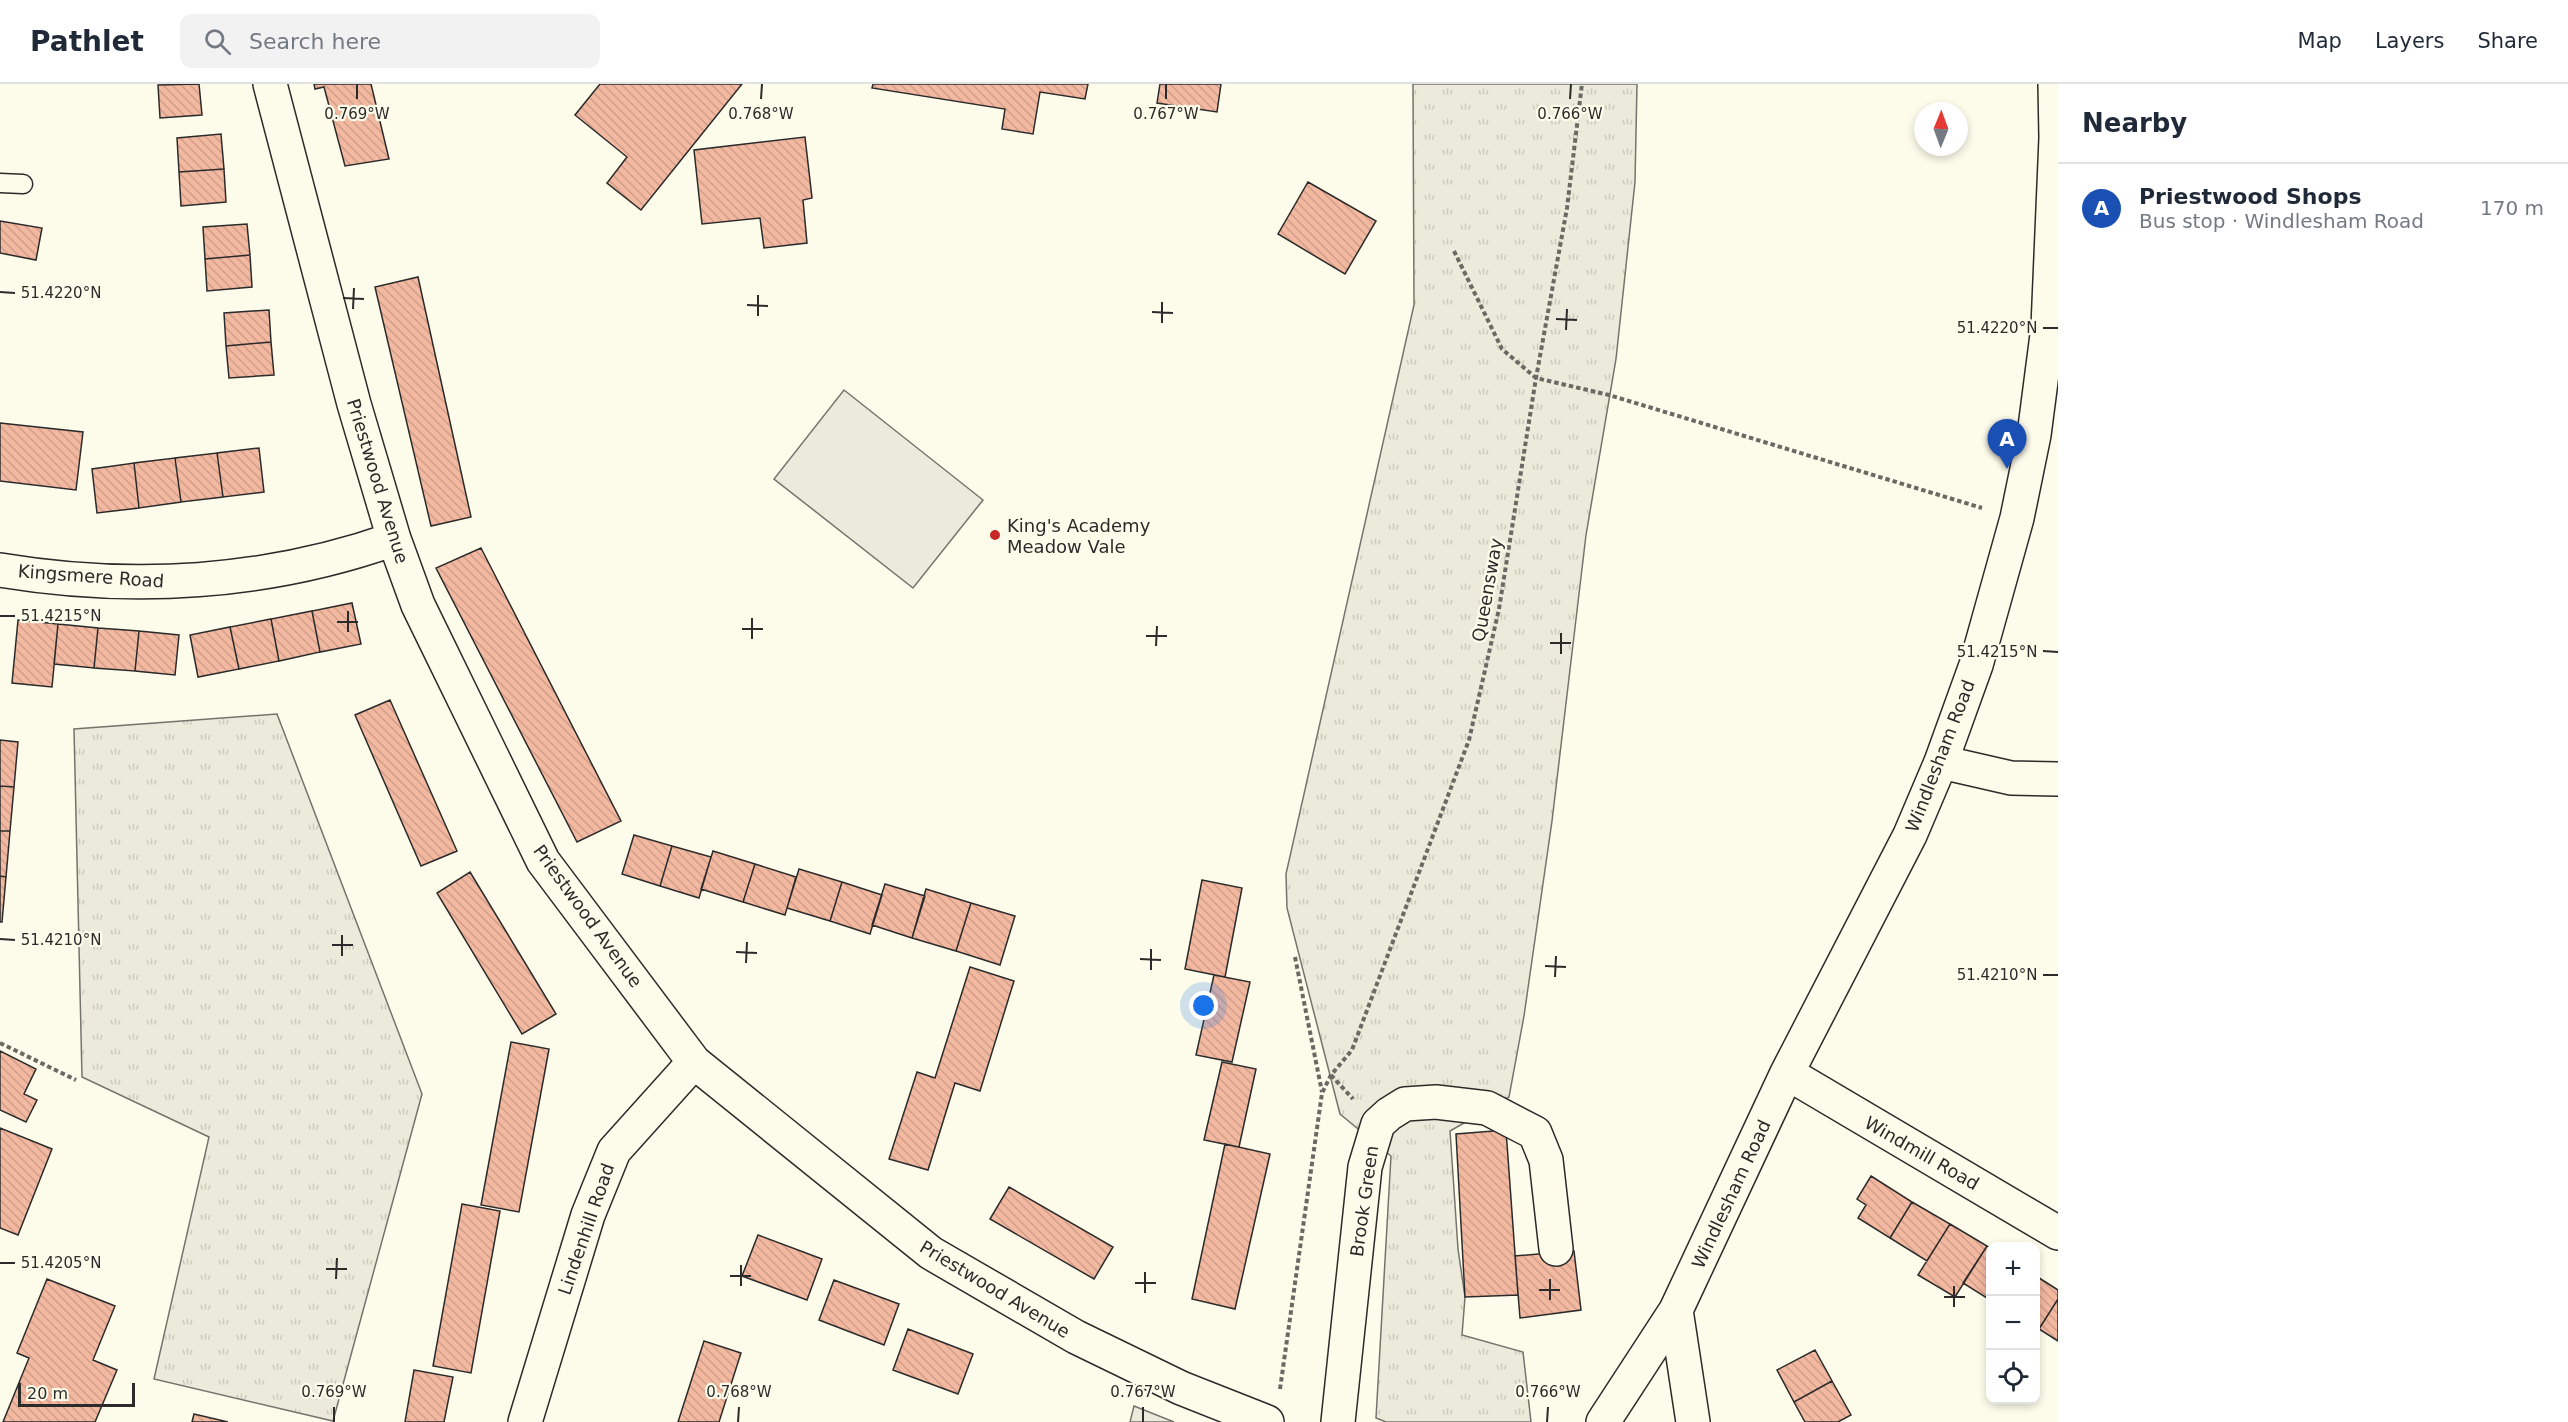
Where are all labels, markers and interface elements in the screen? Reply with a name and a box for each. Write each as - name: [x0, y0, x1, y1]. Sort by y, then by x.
- search box: [180, 14, 600, 68]
- text: Pathlet: [30, 25, 144, 58]
- icon: search: [201, 25, 234, 58]
- text: Search here: [249, 29, 381, 54]
- text: Map: [2298, 29, 2342, 53]
- text: Layers: [2375, 29, 2444, 53]
- text: Share: [2477, 29, 2538, 53]
- north arrow: [1914, 102, 1968, 156]
- text: 0.769°W: [324, 105, 390, 123]
- text: 0.768°W: [728, 105, 794, 123]
- text: 0.767°W: [1133, 105, 1199, 123]
- text: 0.766°W: [1537, 105, 1603, 123]
- text: Nearby: [2082, 108, 2187, 138]
- text: Priestwood Shops: [2139, 184, 2361, 209]
- text: A: [2094, 196, 2109, 220]
- text: 170 m: [2480, 196, 2544, 220]
- text: Bus stop · Windlesham Road: [2139, 209, 2424, 233]
- text: 51.4220°N: [21, 284, 101, 302]
- text: 51.4220°N: [1957, 319, 2037, 337]
- street label: Priestwood Avenue: [343, 396, 413, 566]
- pin: A: [1988, 420, 2026, 469]
- place label: King's Academy Meadow Vale: [1007, 515, 1151, 557]
- marker: King's Academy Meadow Vale: [988, 528, 1002, 542]
- street label: Queensway: [1468, 536, 1507, 643]
- street label: Kingsmere Road: [17, 560, 165, 592]
- text: 51.4215°N: [21, 607, 101, 625]
- text: 51.4215°N: [1957, 643, 2037, 661]
- street label: Windlesham Road: [1901, 677, 1979, 835]
- street label: Priestwood Avenue: [529, 841, 647, 991]
- text: 51.4210°N: [21, 931, 101, 949]
- text: 51.4210°N: [1957, 966, 2037, 984]
- your location: [1189, 991, 1218, 1020]
- street label: Windmill Road: [1861, 1112, 1983, 1194]
- street label: Windlesham Road: [1687, 1116, 1775, 1272]
- street label: Brook Green: [1346, 1144, 1382, 1258]
- street label: Lindenhill Road: [554, 1161, 618, 1297]
- street label: Priestwood Avenue: [916, 1236, 1074, 1342]
- map controls: [1986, 1242, 2040, 1404]
- button: +: [1986, 1242, 2040, 1296]
- text: 51.4205°N: [21, 1254, 101, 1272]
- button: −: [1986, 1296, 2040, 1350]
- button: locate: [1986, 1350, 2040, 1404]
- scale bar: [18, 1380, 135, 1408]
- text: 0.769°W: [301, 1383, 367, 1401]
- text: 0.768°W: [706, 1383, 772, 1401]
- text: 0.767°W: [1110, 1383, 1176, 1401]
- text: 0.766°W: [1515, 1383, 1581, 1401]
- text: 20 m: [27, 1384, 68, 1403]

